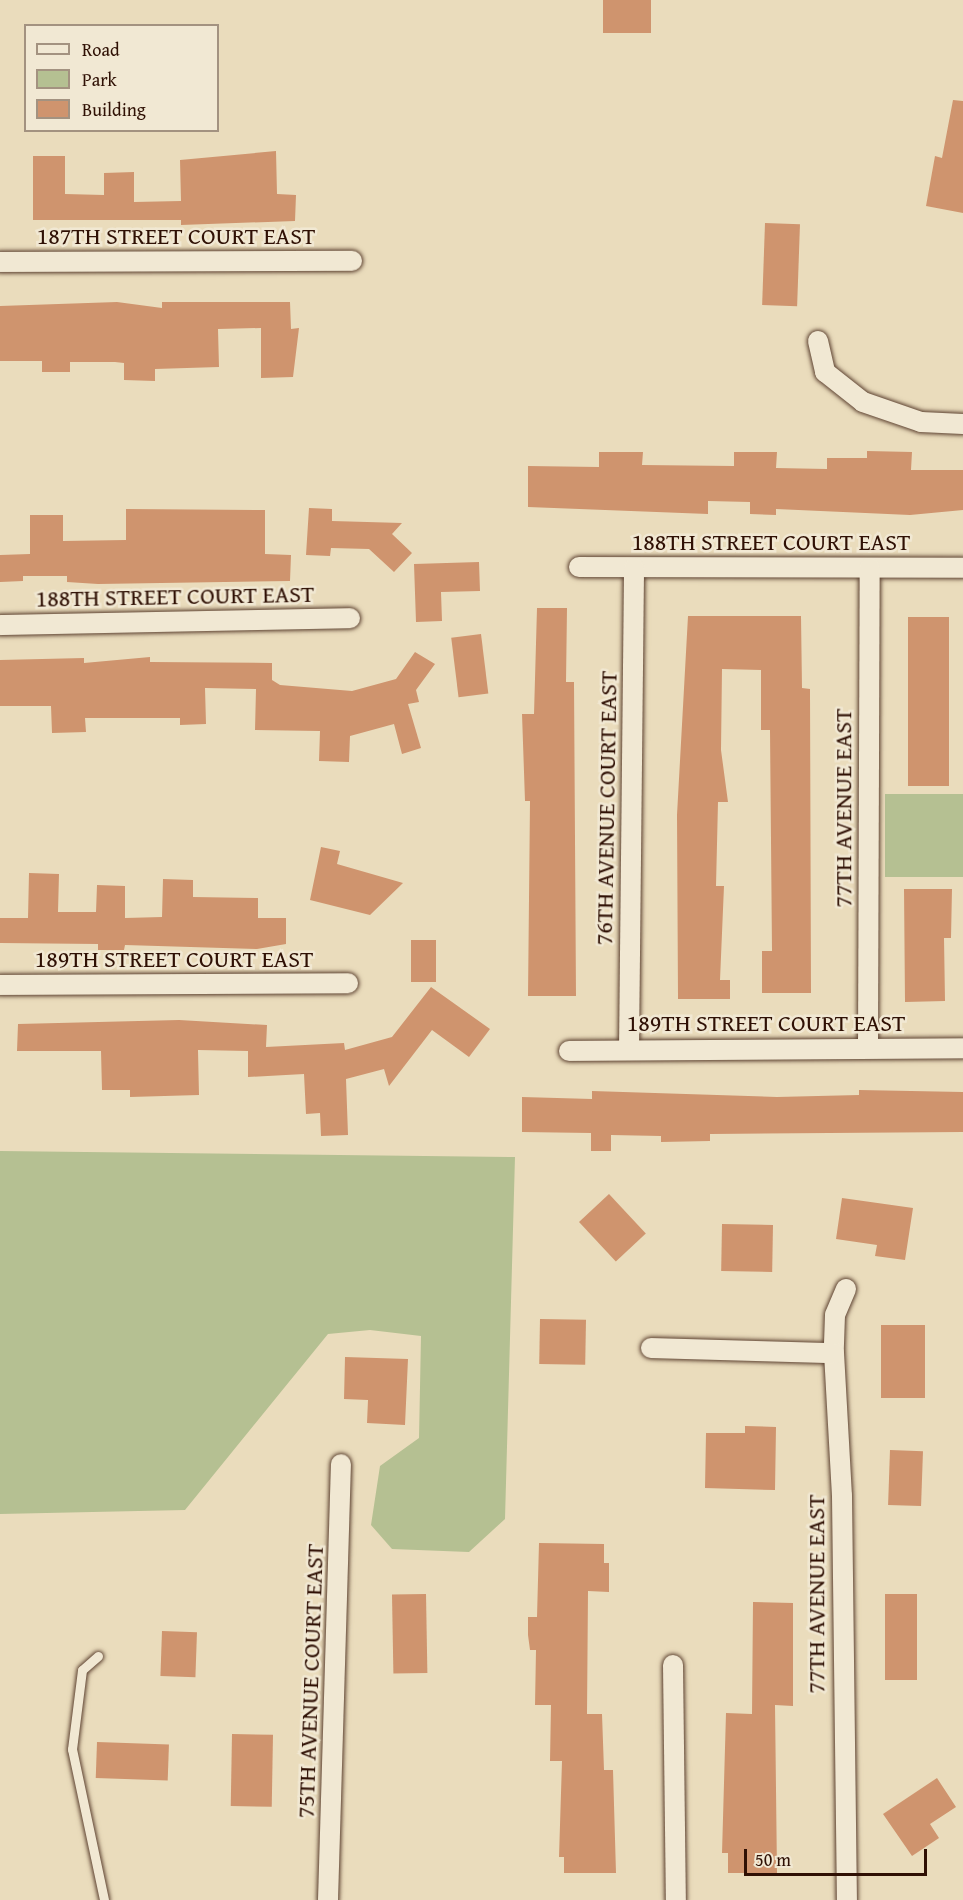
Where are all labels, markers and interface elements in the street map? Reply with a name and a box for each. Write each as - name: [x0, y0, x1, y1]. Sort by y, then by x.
- legend: [24, 24, 219, 132]
- text: Road: [82, 36, 120, 63]
- text: Park: [82, 66, 117, 93]
- text: Building: [82, 96, 146, 123]
- street label: 187TH STREET COURT EAST: [37, 222, 315, 250]
- street label: 188TH STREET COURT EAST: [632, 528, 910, 556]
- street label: 188TH STREET COURT EAST: [35, 579, 315, 613]
- street label: 76TH AVENUE COURT EAST: [589, 670, 623, 946]
- street label: 77TH AVENUE EAST: [829, 708, 857, 908]
- street label: 189TH STREET COURT EAST: [35, 945, 313, 973]
- street label: 189TH STREET COURT EAST: [627, 1009, 905, 1037]
- street label: 77TH AVENUE EAST: [802, 1494, 830, 1694]
- street label: 75TH AVENUE COURT EAST: [291, 1543, 329, 1819]
- scale bar: [747, 1837, 930, 1875]
- text: 50 m: [755, 1846, 791, 1873]

